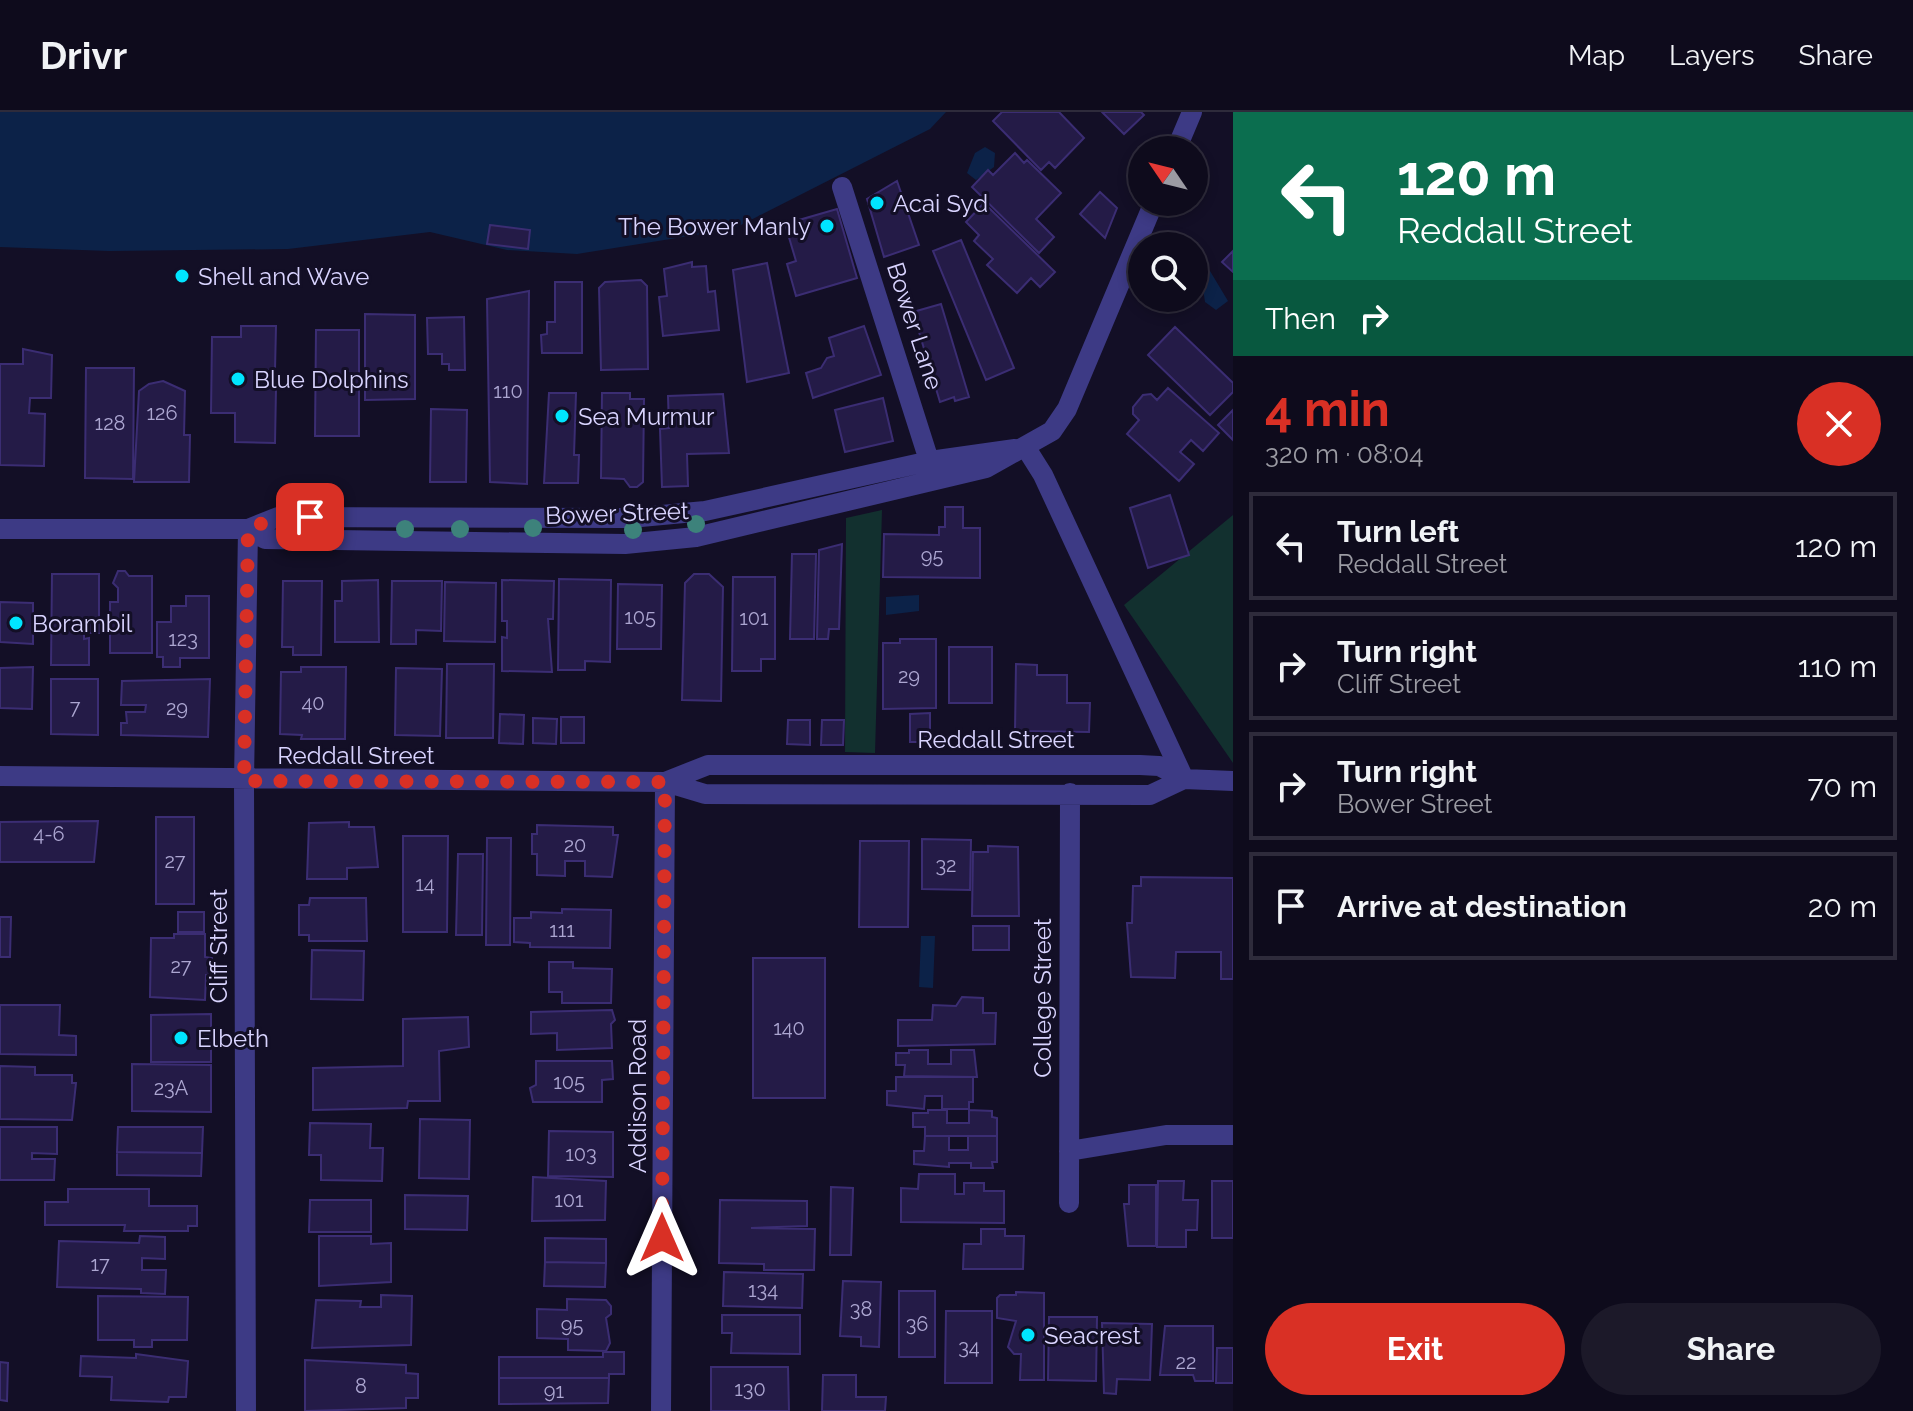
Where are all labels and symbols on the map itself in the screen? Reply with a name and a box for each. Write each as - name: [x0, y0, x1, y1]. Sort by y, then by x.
- north arrow: [1128, 136, 1208, 216]
- place label: Acai Syd: [893, 189, 988, 218]
- marker: Acai Syd: [868, 194, 886, 212]
- place label: The Bower Manly: [618, 212, 811, 241]
- marker: The Bower Manly: [818, 217, 836, 235]
- street label: Bower Lane: [881, 259, 949, 393]
- place label: Shell and Wave: [198, 262, 369, 291]
- marker: Shell and Wave: [173, 267, 191, 285]
- place label: Blue Dolphins: [254, 365, 409, 394]
- marker: Blue Dolphins: [229, 370, 247, 388]
- house number: 110: [493, 379, 523, 403]
- house number: 126: [146, 401, 178, 425]
- place label: Sea Murmur: [578, 402, 715, 431]
- marker: Sea Murmur: [553, 407, 571, 425]
- house number: 128: [95, 411, 125, 435]
- pin: [276, 483, 344, 551]
- street label: Bower Street: [545, 496, 689, 530]
- house number: 95: [921, 544, 943, 568]
- house number: 105: [624, 605, 656, 629]
- house number: 101: [739, 606, 769, 630]
- place label: Borambil: [32, 609, 133, 638]
- marker: Borambil: [7, 614, 25, 632]
- house number: 123: [168, 627, 198, 651]
- house number: 29: [898, 664, 920, 688]
- house number: 40: [301, 691, 325, 715]
- house number: 7: [70, 695, 81, 719]
- house number: 29: [166, 696, 188, 720]
- street label: Reddall Street: [917, 725, 1075, 754]
- street label: Reddall Street: [277, 741, 435, 770]
- house number: 4-6: [33, 822, 65, 846]
- house number: 20: [564, 833, 586, 857]
- house number: 27: [164, 849, 186, 873]
- house number: 32: [935, 853, 957, 877]
- house number: 14: [415, 872, 435, 896]
- street label: Cliff Street: [204, 889, 233, 1003]
- house number: 111: [549, 918, 575, 942]
- street label: College Street: [1028, 918, 1057, 1078]
- house number: 27: [170, 954, 192, 978]
- house number: 140: [773, 1016, 805, 1040]
- street label: Addison Road: [623, 1019, 652, 1173]
- place label: Elbeth: [197, 1024, 269, 1053]
- marker: Elbeth: [172, 1029, 190, 1047]
- house number: 105: [553, 1070, 585, 1094]
- house number: 23A: [154, 1076, 189, 1100]
- house number: 103: [565, 1142, 597, 1166]
- house number: 101: [554, 1188, 584, 1212]
- position arrow: [620, 1196, 704, 1280]
- house number: 17: [90, 1252, 110, 1276]
- house number: 134: [748, 1278, 778, 1302]
- house number: 38: [850, 1297, 872, 1321]
- house number: 36: [906, 1312, 928, 1336]
- house number: 95: [561, 1313, 583, 1337]
- place label: Seacrest: [1044, 1321, 1141, 1350]
- marker: Seacrest: [1019, 1326, 1037, 1344]
- house number: 34: [958, 1335, 980, 1359]
- house number: 22: [1176, 1350, 1196, 1374]
- house number: 8: [355, 1374, 367, 1398]
- house number: 130: [734, 1377, 766, 1401]
- house number: 91: [544, 1379, 565, 1403]

